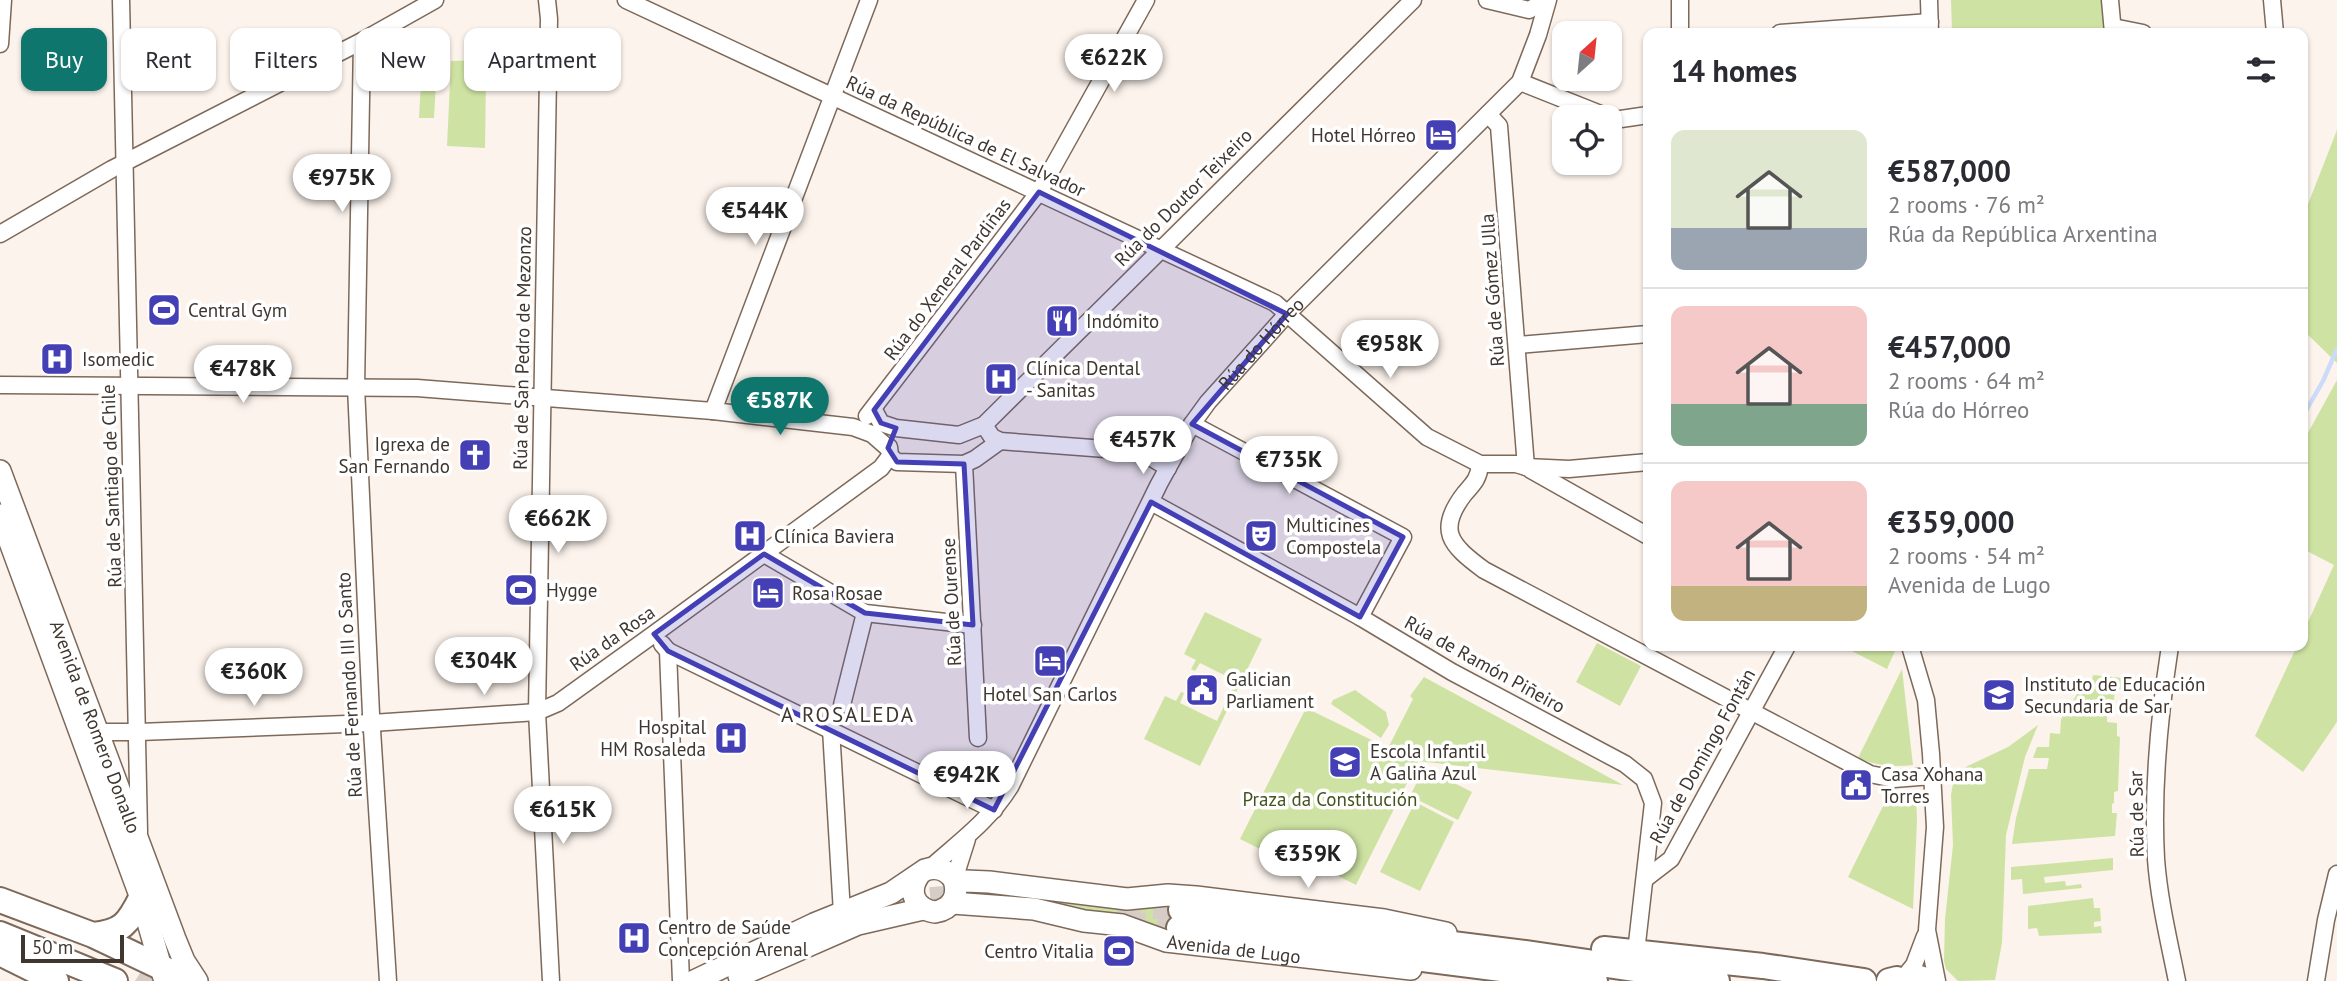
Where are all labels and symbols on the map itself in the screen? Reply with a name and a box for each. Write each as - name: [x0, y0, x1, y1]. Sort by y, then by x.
- north arrow: [1552, 21, 1622, 91]
- pin: €622K: [1065, 34, 1163, 94]
- street label: Rúa da República de El Salvador: [842, 70, 1090, 202]
- hotel icon: Hotel Hórreo: [1422, 116, 1460, 154]
- street label: Rúa do Doutor Teixeiro: [1109, 123, 1257, 271]
- place label: Hotel Hórreo: [1311, 123, 1416, 147]
- pin: €975K: [293, 154, 391, 214]
- pin: €544K: [706, 188, 804, 247]
- street label: Rúa do Xeneral Pardiñas: [878, 193, 1016, 365]
- street label: Rúa de Gómez Ulla: [1475, 213, 1509, 367]
- street label: Rúa de San Pedro de Mezonzo: [508, 226, 536, 470]
- sports icon: Central Gym: [145, 291, 183, 329]
- street label: Rúa do Hórreo: [1213, 292, 1309, 395]
- place label: Central Gym: [188, 298, 287, 322]
- restaurant icon: Indómito: [1043, 302, 1081, 340]
- place label: Indómito: [1086, 309, 1159, 333]
- pin: €958K: [1341, 320, 1439, 380]
- hospital icon: Isomedic: [38, 340, 76, 378]
- pin: €478K: [194, 346, 292, 405]
- place label: Isomedic: [82, 347, 155, 371]
- place label: Clínica Dental - Sanitas: [1026, 356, 1140, 402]
- hospital icon: Clínica Dental - Sanitas: [982, 360, 1020, 398]
- pin: €587K: [731, 378, 829, 437]
- street label: Rúa de Santiago de Chile: [95, 384, 127, 588]
- pin: €457K: [1094, 416, 1192, 476]
- place label: Igrexa de San Fernando: [338, 432, 450, 478]
- church icon: Igrexa de San Fernando: [456, 436, 494, 474]
- pin: €735K: [1240, 436, 1338, 496]
- pin: €662K: [509, 496, 607, 555]
- place label: Multicines Compostela: [1286, 513, 1381, 559]
- hospital icon: Clínica Baviera: [731, 517, 769, 555]
- theatre icon: Multicines Compostela: [1242, 517, 1280, 555]
- place label: Clínica Baviera: [774, 524, 894, 548]
- street label: Rúa de Ourense: [936, 537, 966, 667]
- sports icon: Hygge: [502, 571, 540, 609]
- street label: Rúa de Fernando III o Santo: [331, 572, 367, 798]
- hotel icon: Rosa Rosae: [749, 574, 787, 612]
- place label: Hygge: [546, 578, 597, 602]
- place label: Rosa Rosae: [792, 581, 883, 605]
- street label: Rúa da Rosa: [565, 600, 659, 676]
- street label: Rúa de Ramón Piñeiro: [1401, 610, 1569, 718]
- street label: Avenida de Romero Donallo: [45, 617, 146, 837]
- pin: €304K: [435, 638, 533, 697]
- hotel icon: Hotel San Carlos: [1031, 642, 1069, 680]
- pin: €360K: [205, 648, 303, 708]
- street label: Rúa de Domingo Fontán: [1644, 664, 1760, 848]
- place label: Galician Parliament: [1226, 667, 1314, 713]
- public building icon: Galician Parliament: [1183, 671, 1221, 709]
- place label: Instituto de Educación Secundaria de Sar: [2024, 672, 2205, 718]
- school or university icon: Instituto de Educación Secundaria de Sar: [1980, 676, 2018, 714]
- place label: Hotel San Carlos: [983, 682, 1117, 706]
- district label: A ROSALEDA: [781, 701, 915, 728]
- place label: Hospital HM Rosaleda: [600, 715, 706, 761]
- hospital icon: Hospital HM Rosaleda: [712, 719, 750, 757]
- place label: Escola Infantil A Galiña Azul: [1370, 739, 1486, 785]
- school or university icon: Escola Infantil A Galiña Azul: [1326, 743, 1364, 781]
- pin: €942K: [918, 752, 1016, 811]
- place label: Casa Xohana Torres: [1881, 762, 1984, 808]
- public building icon: Casa Xohana Torres: [1837, 766, 1875, 804]
- street label: Rúa de Sar: [2123, 770, 2149, 858]
- pin: €615K: [514, 786, 612, 846]
- park label: Praza da Constitución: [1243, 787, 1417, 811]
- pin: €359K: [1259, 830, 1357, 890]
- place label: Centro de Saúde Concepción Arenal: [658, 915, 809, 961]
- hospital icon: Centro de Saúde Concepción Arenal: [615, 919, 653, 957]
- street label: Avenida de Lugo: [1166, 929, 1302, 968]
- scale bar: [21, 932, 124, 964]
- sports icon: Centro Vitalia: [1100, 932, 1138, 970]
- place label: Centro Vitalia: [984, 939, 1094, 963]

